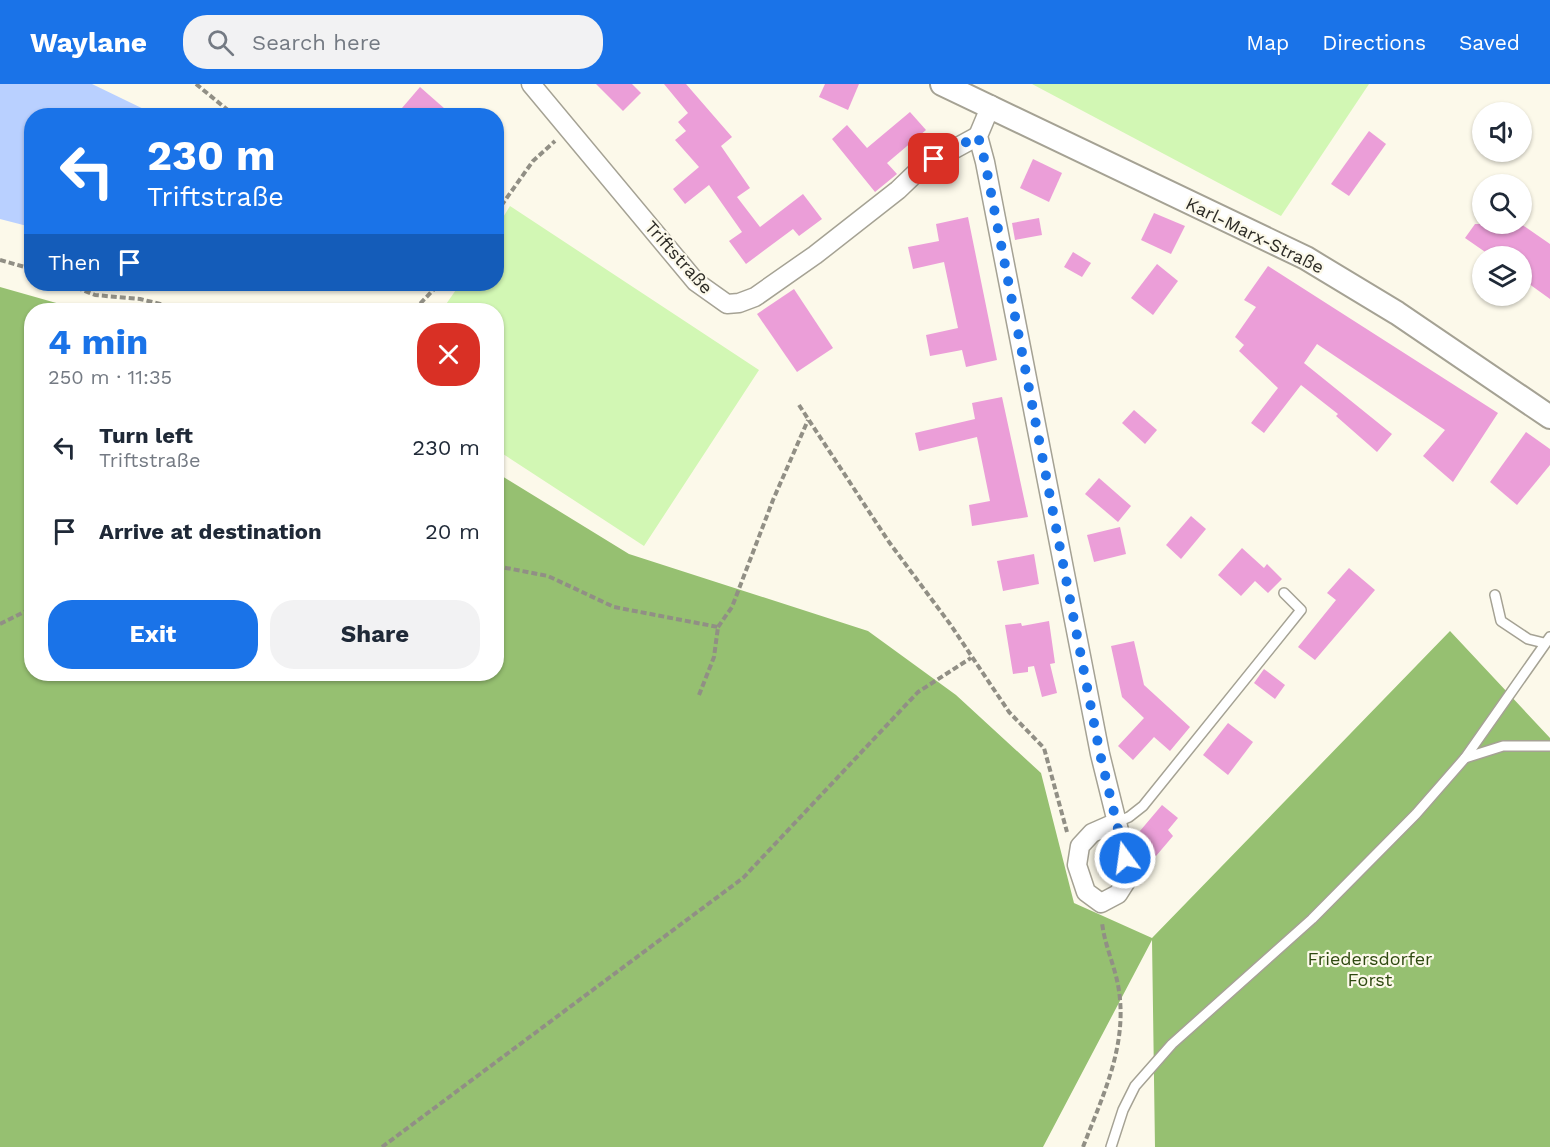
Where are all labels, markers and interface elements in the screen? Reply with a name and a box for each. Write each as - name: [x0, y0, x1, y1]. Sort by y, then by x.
- search box: [183, 15, 603, 69]
- text: Waylane: [30, 26, 147, 59]
- icon: search: [204, 26, 237, 59]
- text: Search here: [252, 30, 381, 55]
- text: Map: [1246, 30, 1289, 55]
- text: Directions: [1322, 30, 1426, 55]
- text: Saved: [1459, 30, 1520, 55]
- map controls: [1472, 102, 1532, 306]
- button: sound: [1472, 102, 1532, 162]
- text: 230 m: [147, 131, 276, 180]
- icon: left: [48, 132, 126, 210]
- pin: [908, 133, 959, 184]
- icon: arrive: [917, 142, 950, 175]
- button: search: [1472, 174, 1532, 234]
- text: Triftstraße: [147, 181, 284, 213]
- street label: Karl-Marx-Straße: [1182, 192, 1328, 278]
- street label: Triftstraße: [641, 216, 717, 298]
- icon: arrive: [113, 246, 146, 279]
- button: layers: [1472, 246, 1532, 306]
- text: Then: [48, 250, 101, 275]
- text: 4 min: [48, 321, 148, 363]
- button: close: [417, 323, 480, 386]
- text: 250 m · 11:35: [48, 365, 172, 389]
- text: Turn left: [99, 423, 193, 448]
- icon: left: [48, 431, 81, 464]
- text: 230 m: [412, 435, 480, 460]
- text: Triftstraße: [99, 448, 200, 472]
- icon: arrive: [48, 515, 81, 548]
- text: Arrive at destination: [99, 519, 322, 544]
- text: 20 m: [425, 519, 480, 544]
- button: Exit: [48, 600, 258, 669]
- button: Share: [270, 600, 480, 669]
- position arrow: [1093, 826, 1157, 890]
- park label: Friedersdorfer Forst: [1308, 948, 1432, 990]

